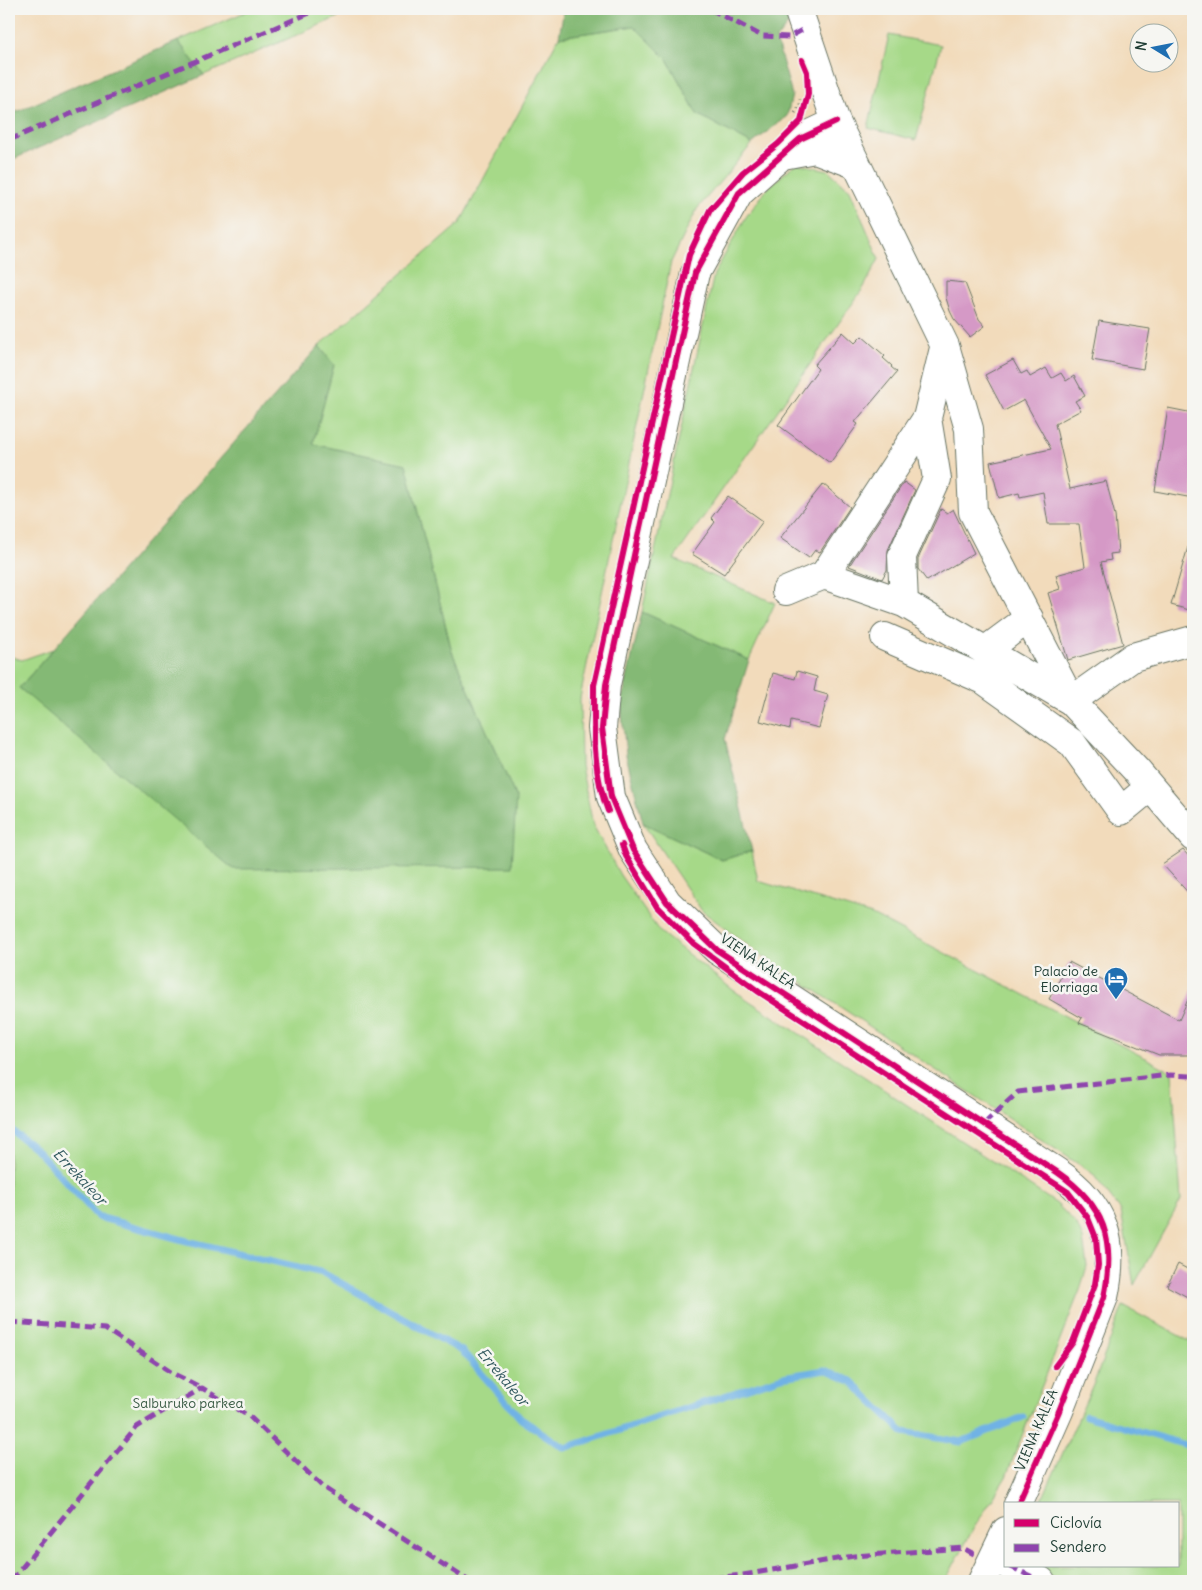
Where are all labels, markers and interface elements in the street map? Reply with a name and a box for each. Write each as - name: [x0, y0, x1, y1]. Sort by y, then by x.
- north arrow: [1130, 22, 1180, 72]
- text: N: [1131, 39, 1151, 52]
- street label: VIENA KALEA: [717, 929, 799, 993]
- place label: Palacio de Elorriaga: [1034, 962, 1098, 996]
- hotel icon: Palacio de Elorriaga: [1103, 966, 1129, 1000]
- water label: Errekaleor: [49, 1144, 113, 1210]
- water label: Errekaleor: [473, 1343, 535, 1411]
- street label: VIENA KALEA: [1011, 1386, 1061, 1474]
- park label: Salburuko parkea: [132, 1394, 244, 1412]
- legend: [1004, 1502, 1180, 1568]
- text: Ciclovía: [1050, 1513, 1102, 1532]
- text: Sendero: [1050, 1537, 1106, 1556]

